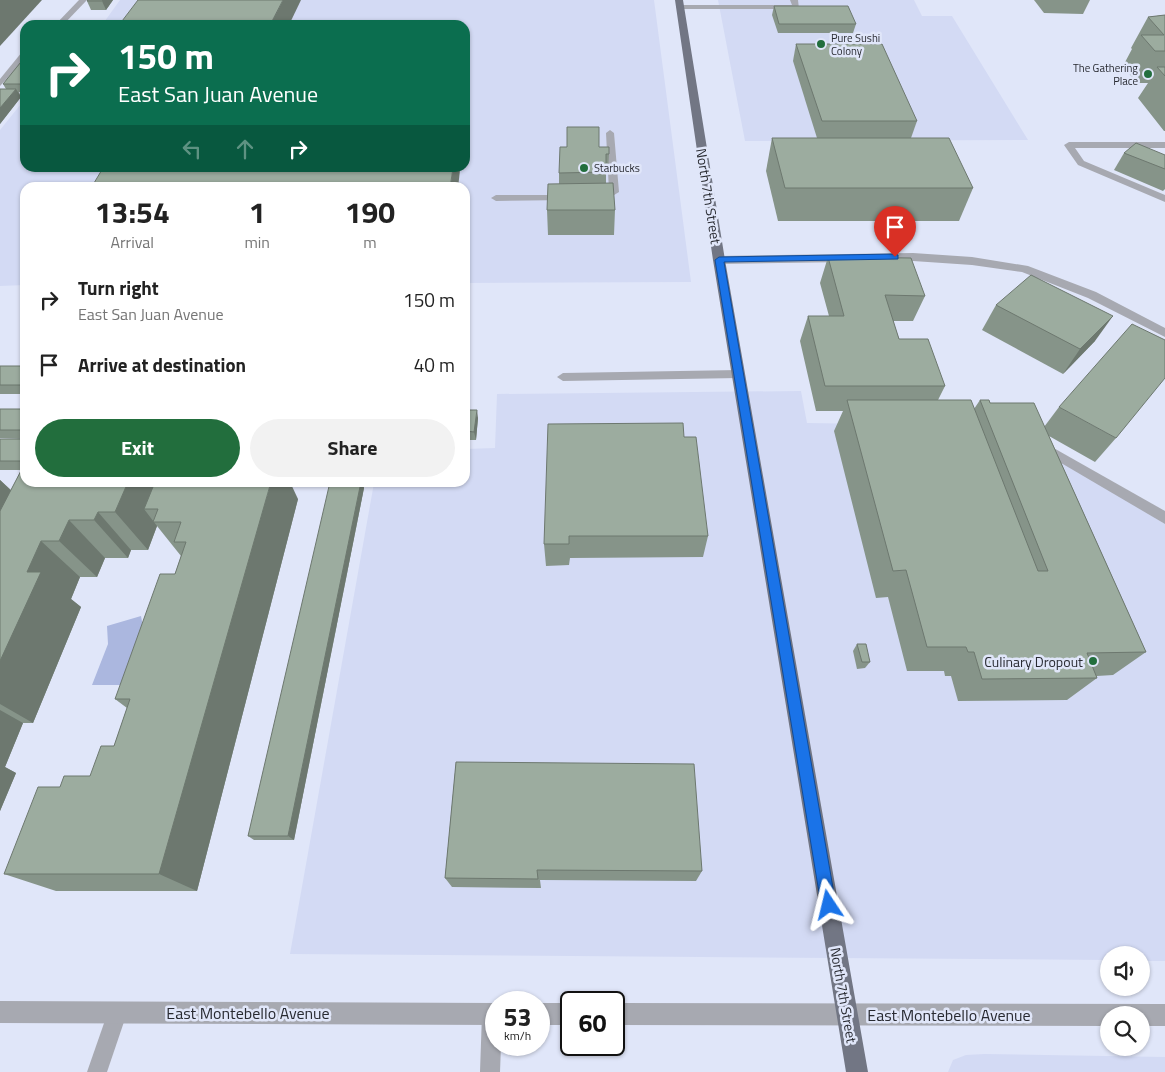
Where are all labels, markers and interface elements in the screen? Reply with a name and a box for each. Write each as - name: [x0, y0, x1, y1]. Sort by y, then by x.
- text: 150 m: [118, 29, 214, 83]
- place label: Pure Sushi Colony: [831, 30, 880, 59]
- marker: Pure Sushi Colony: [815, 38, 827, 50]
- icon: right: [35, 40, 100, 105]
- place label: The Gathering Place: [1073, 60, 1138, 89]
- marker: The Gathering Place: [1142, 68, 1154, 80]
- text: East San Juan Avenue: [118, 77, 318, 111]
- icon: left: [178, 135, 206, 163]
- icon: ahead: [231, 135, 259, 163]
- icon: right: [284, 135, 312, 163]
- street label: North 7th Street: [691, 147, 727, 245]
- place label: Starbucks: [594, 160, 640, 176]
- marker: Starbucks: [578, 162, 590, 174]
- text: 13:54: [95, 189, 170, 235]
- text: 1: [249, 189, 266, 235]
- text: 190: [345, 189, 395, 235]
- pin: [874, 206, 916, 257]
- icon: arrive: [881, 213, 909, 241]
- text: Arrival: [111, 230, 154, 254]
- text: min: [244, 230, 270, 254]
- text: m: [363, 230, 377, 254]
- text: Turn right: [78, 273, 159, 302]
- text: 150 m: [403, 285, 455, 314]
- icon: right: [35, 286, 63, 314]
- text: East San Juan Avenue: [78, 302, 224, 326]
- text: Arrive at destination: [78, 350, 246, 379]
- text: 40 m: [414, 350, 455, 379]
- icon: arrive: [35, 351, 63, 379]
- button: Exit: [35, 419, 240, 477]
- button: Share: [250, 419, 455, 477]
- place label: Culinary Dropout: [984, 651, 1083, 672]
- marker: Culinary Dropout: [1087, 655, 1099, 667]
- position arrow: [802, 878, 854, 930]
- street label: North 7th Street: [825, 946, 863, 1044]
- map controls: [1100, 946, 1150, 1056]
- button: sound: [1100, 946, 1150, 996]
- speed limit sign: 60: [560, 991, 625, 1056]
- text: 53: [503, 998, 532, 1036]
- street label: East Montebello Avenue: [166, 1001, 330, 1025]
- street label: East Montebello Avenue: [867, 1003, 1031, 1027]
- button: search: [1100, 1006, 1150, 1056]
- text: km/h: [504, 1026, 531, 1045]

